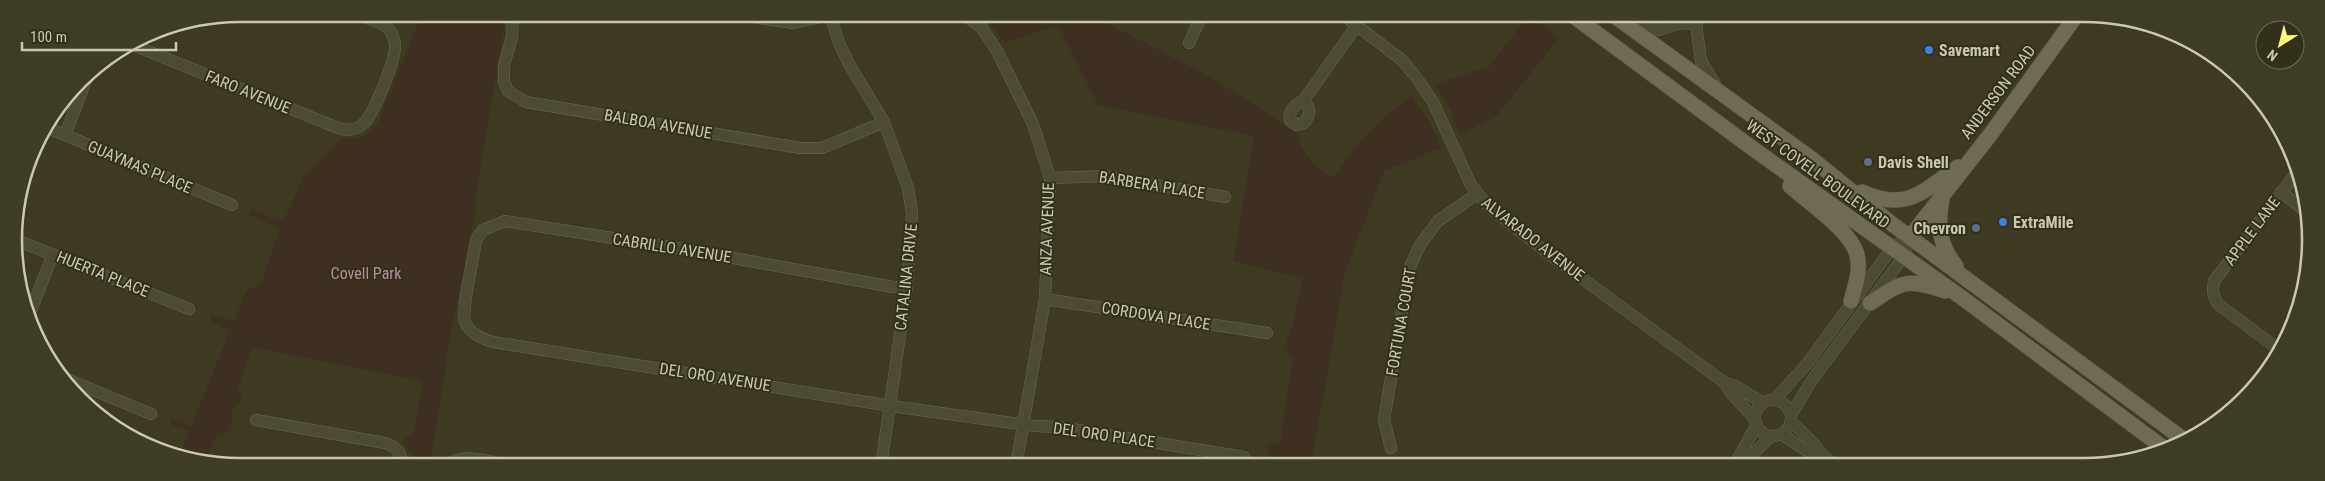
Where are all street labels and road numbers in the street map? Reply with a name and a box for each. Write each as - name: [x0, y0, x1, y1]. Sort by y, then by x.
- street label: ANDERSON ROAD: [1957, 41, 2039, 143]
- street label: FARO AVENUE: [203, 66, 293, 118]
- street label: BALBOA AVENUE: [603, 105, 713, 143]
- street label: WEST COVELL BOULEVARD: [1743, 116, 1893, 232]
- street label: GUAYMAS PLACE: [85, 136, 195, 198]
- street label: BARBERA PLACE: [1098, 167, 1207, 203]
- street label: ANZA AVENUE: [1036, 182, 1058, 276]
- street label: ALVARADO AVENUE: [1478, 193, 1588, 285]
- street label: APPLE LANE: [2220, 193, 2284, 269]
- street label: CATALINA DRIVE: [891, 223, 921, 331]
- street label: CABRILLO AVENUE: [611, 229, 733, 267]
- street label: HUERTA PLACE: [54, 247, 152, 301]
- street label: FORTUNA COURT: [1382, 267, 1420, 377]
- street label: CORDOVA PLACE: [1100, 298, 1212, 334]
- street label: DEL ORO AVENUE: [658, 359, 772, 395]
- street label: DEL ORO PLACE: [1052, 418, 1156, 452]

